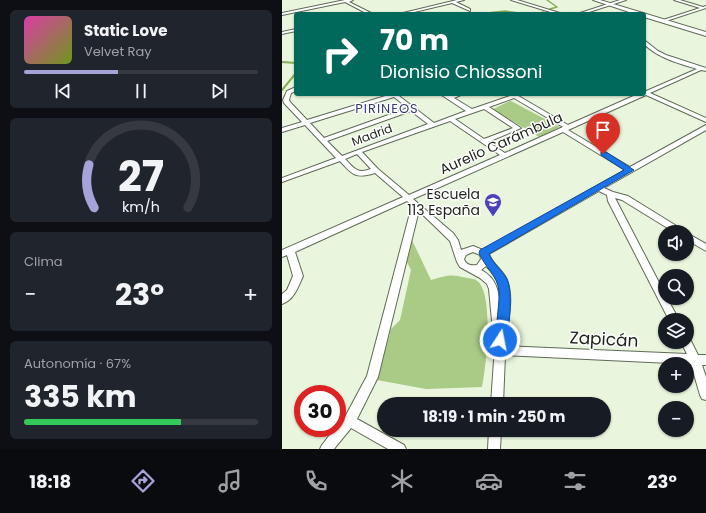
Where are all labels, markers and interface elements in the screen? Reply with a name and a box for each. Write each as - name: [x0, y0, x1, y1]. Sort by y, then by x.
- text: Static Love: [84, 20, 168, 41]
- text: 70 m: [380, 21, 449, 60]
- icon: right: [314, 28, 366, 80]
- text: Velvet Ray: [84, 42, 152, 61]
- text: Dionisio Chiossoni: [380, 59, 542, 84]
- icon: previous: [52, 80, 74, 102]
- icon: pause: [130, 80, 152, 102]
- icon: next: [208, 80, 230, 102]
- district label: PIRINEOS: [355, 99, 419, 118]
- street label: Aurelio Carámbula: [436, 107, 566, 179]
- pin: [586, 113, 620, 154]
- street label: Madrid: [349, 119, 395, 150]
- icon: arrive: [592, 119, 614, 141]
- text: 27: [118, 147, 164, 206]
- place label: Escuela 113 España: [407, 184, 480, 220]
- school or university icon: Escuela 113 España: [483, 192, 503, 217]
- text: km/h: [122, 197, 160, 217]
- map controls: [658, 225, 694, 437]
- button: sound: [658, 225, 694, 261]
- text: Clima: [24, 252, 63, 271]
- button: search: [658, 269, 694, 305]
- text: 23°: [115, 273, 164, 316]
- text: −: [24, 279, 36, 310]
- text: +: [243, 279, 258, 310]
- button: layers: [658, 313, 694, 349]
- position arrow: [479, 319, 521, 361]
- street label: Zapicán: [569, 325, 639, 353]
- text: Autonomía · 67%: [24, 354, 131, 373]
- button: +: [658, 357, 694, 393]
- text: 335 km: [24, 375, 136, 418]
- speed limit sign: 30: [294, 385, 346, 437]
- button: −: [658, 401, 694, 437]
- text: 18:19 · 1 min · 250 m: [423, 406, 565, 427]
- icon: directions: [129, 467, 157, 495]
- icon: music: [216, 467, 244, 495]
- icon: phone: [302, 467, 330, 495]
- icon: climate: [388, 467, 416, 495]
- icon: car: [475, 467, 503, 495]
- icon: filters: [561, 467, 589, 495]
- text: 18:18: [29, 469, 71, 494]
- text: 23°: [647, 469, 677, 494]

